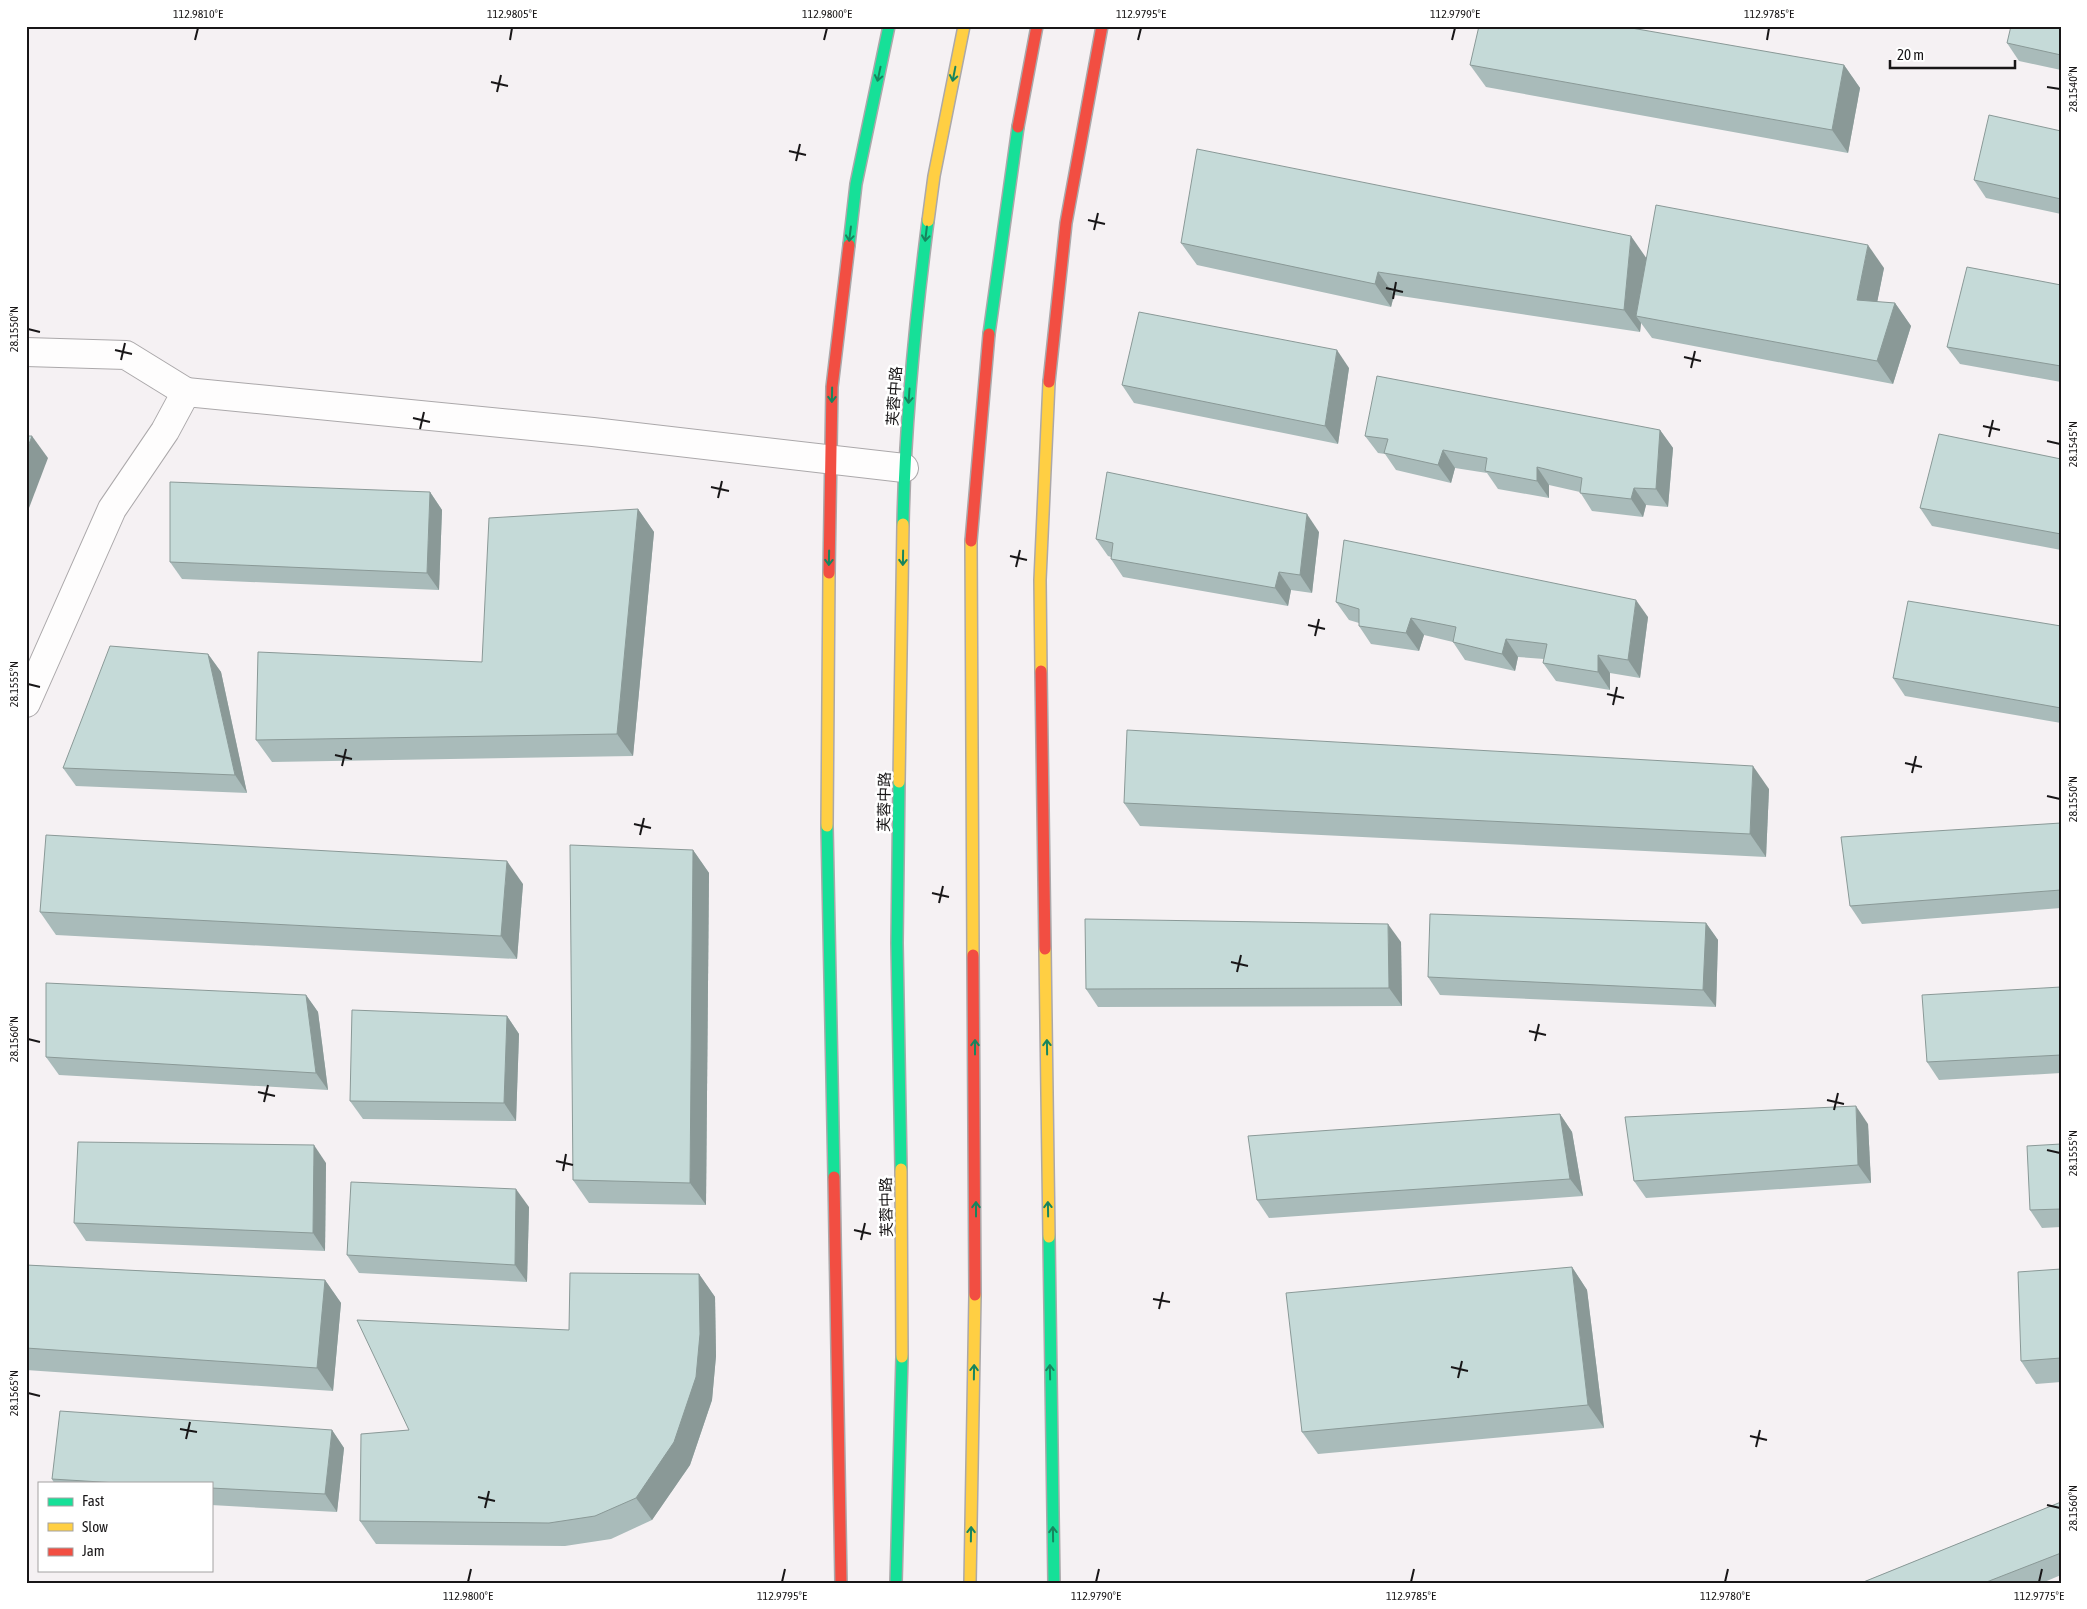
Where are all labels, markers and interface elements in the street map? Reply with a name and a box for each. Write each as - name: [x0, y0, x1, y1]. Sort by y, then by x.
- text: 112.9810°E: [173, 7, 223, 21]
- text: 112.9805°E: [487, 7, 537, 21]
- text: 112.9800°E: [802, 7, 852, 21]
- text: 112.9795°E: [1116, 7, 1166, 21]
- text: 112.9790°E: [1430, 7, 1480, 21]
- text: 112.9785°E: [1744, 7, 1794, 21]
- scale bar: [1890, 38, 2014, 70]
- text: 20 m: [1897, 46, 1924, 63]
- one-way arrow: [874, 66, 883, 82]
- one-way arrow: [949, 66, 959, 82]
- text: 28.1540°N: [2066, 66, 2080, 112]
- one-way arrow: [845, 225, 855, 241]
- one-way arrow: [921, 226, 931, 242]
- text: 28.1550°N: [7, 306, 21, 352]
- street label: 芙蓉中路: [883, 365, 905, 427]
- one-way arrow: [827, 386, 837, 403]
- one-way arrow: [905, 387, 914, 403]
- text: 28.1545°N: [2066, 421, 2080, 467]
- one-way arrow: [824, 549, 834, 565]
- one-way arrow: [898, 550, 907, 566]
- text: 28.1555°N: [7, 661, 21, 707]
- street label: 芙蓉中路: [875, 772, 893, 832]
- text: 28.1550°N: [2066, 776, 2080, 822]
- text: 28.1560°N: [7, 1016, 21, 1062]
- one-way arrow: [970, 1039, 979, 1055]
- one-way arrow: [1042, 1039, 1052, 1055]
- text: 28.1555°N: [2066, 1130, 2080, 1176]
- street label: 芙蓉中路: [877, 1177, 895, 1237]
- one-way arrow: [971, 1201, 981, 1218]
- one-way arrow: [1043, 1201, 1053, 1218]
- one-way arrow: [969, 1364, 979, 1380]
- one-way arrow: [1045, 1364, 1055, 1380]
- text: 28.1565°N: [7, 1370, 21, 1416]
- legend: [38, 1482, 212, 1572]
- text: 28.1560°N: [2066, 1485, 2080, 1531]
- text: Fast: [82, 1492, 104, 1509]
- text: Slow: [82, 1518, 108, 1535]
- one-way arrow: [966, 1526, 976, 1542]
- one-way arrow: [1048, 1526, 1057, 1542]
- text: Jam: [82, 1542, 105, 1559]
- text: 112.9800°E: [443, 1589, 493, 1603]
- text: 112.9795°E: [757, 1589, 807, 1603]
- text: 112.9790°E: [1071, 1589, 1121, 1603]
- text: 112.9785°E: [1386, 1589, 1436, 1603]
- text: 112.9780°E: [1700, 1589, 1750, 1603]
- text: 112.9775°E: [2014, 1589, 2064, 1603]

